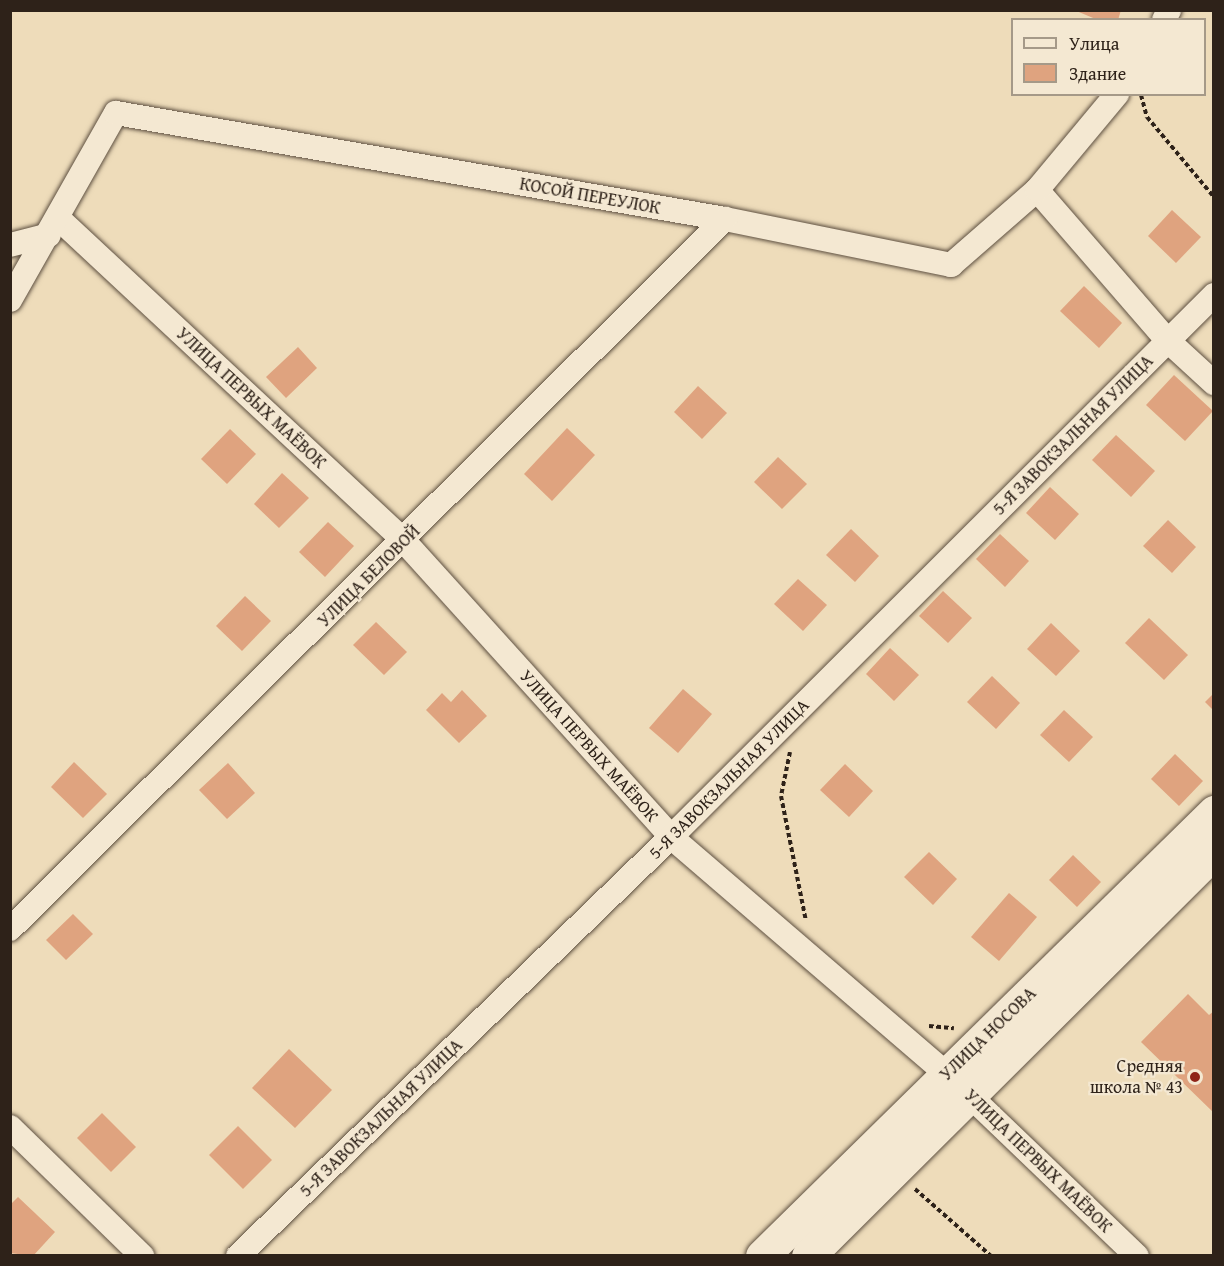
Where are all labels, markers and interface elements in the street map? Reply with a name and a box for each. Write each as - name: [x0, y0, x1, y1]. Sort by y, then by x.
- legend: [1011, 18, 1206, 96]
- text: Улица: [1069, 30, 1119, 57]
- text: Здание: [1069, 60, 1126, 87]
- street label: КОСОЙ ПЕРЕУЛОК: [518, 173, 662, 219]
- street label: УЛИЦА ПЕРВЫХ МАЁВОК: [172, 323, 330, 473]
- street label: 5-Я ЗАВОКЗАЛЬНАЯ УЛИЦА: [988, 350, 1158, 520]
- street label: УЛИЦА БЕЛОВОЙ: [313, 520, 425, 632]
- street label: УЛИЦА ПЕРВЫХ МАЁВОК: [515, 666, 663, 826]
- street label: 5-Я ЗАВОКЗАЛЬНАЯ УЛИЦА: [644, 694, 814, 864]
- street label: УЛИЦА НОСОВА: [935, 983, 1041, 1085]
- street label: 5-Я ЗАВОКЗАЛЬНАЯ УЛИЦА: [295, 1035, 467, 1201]
- place label: Средняя школа № 43: [1090, 1056, 1183, 1098]
- marker: Средняя школа № 43: [1188, 1070, 1202, 1084]
- street label: УЛИЦА ПЕРВЫХ МАЁВОК: [960, 1085, 1116, 1237]

